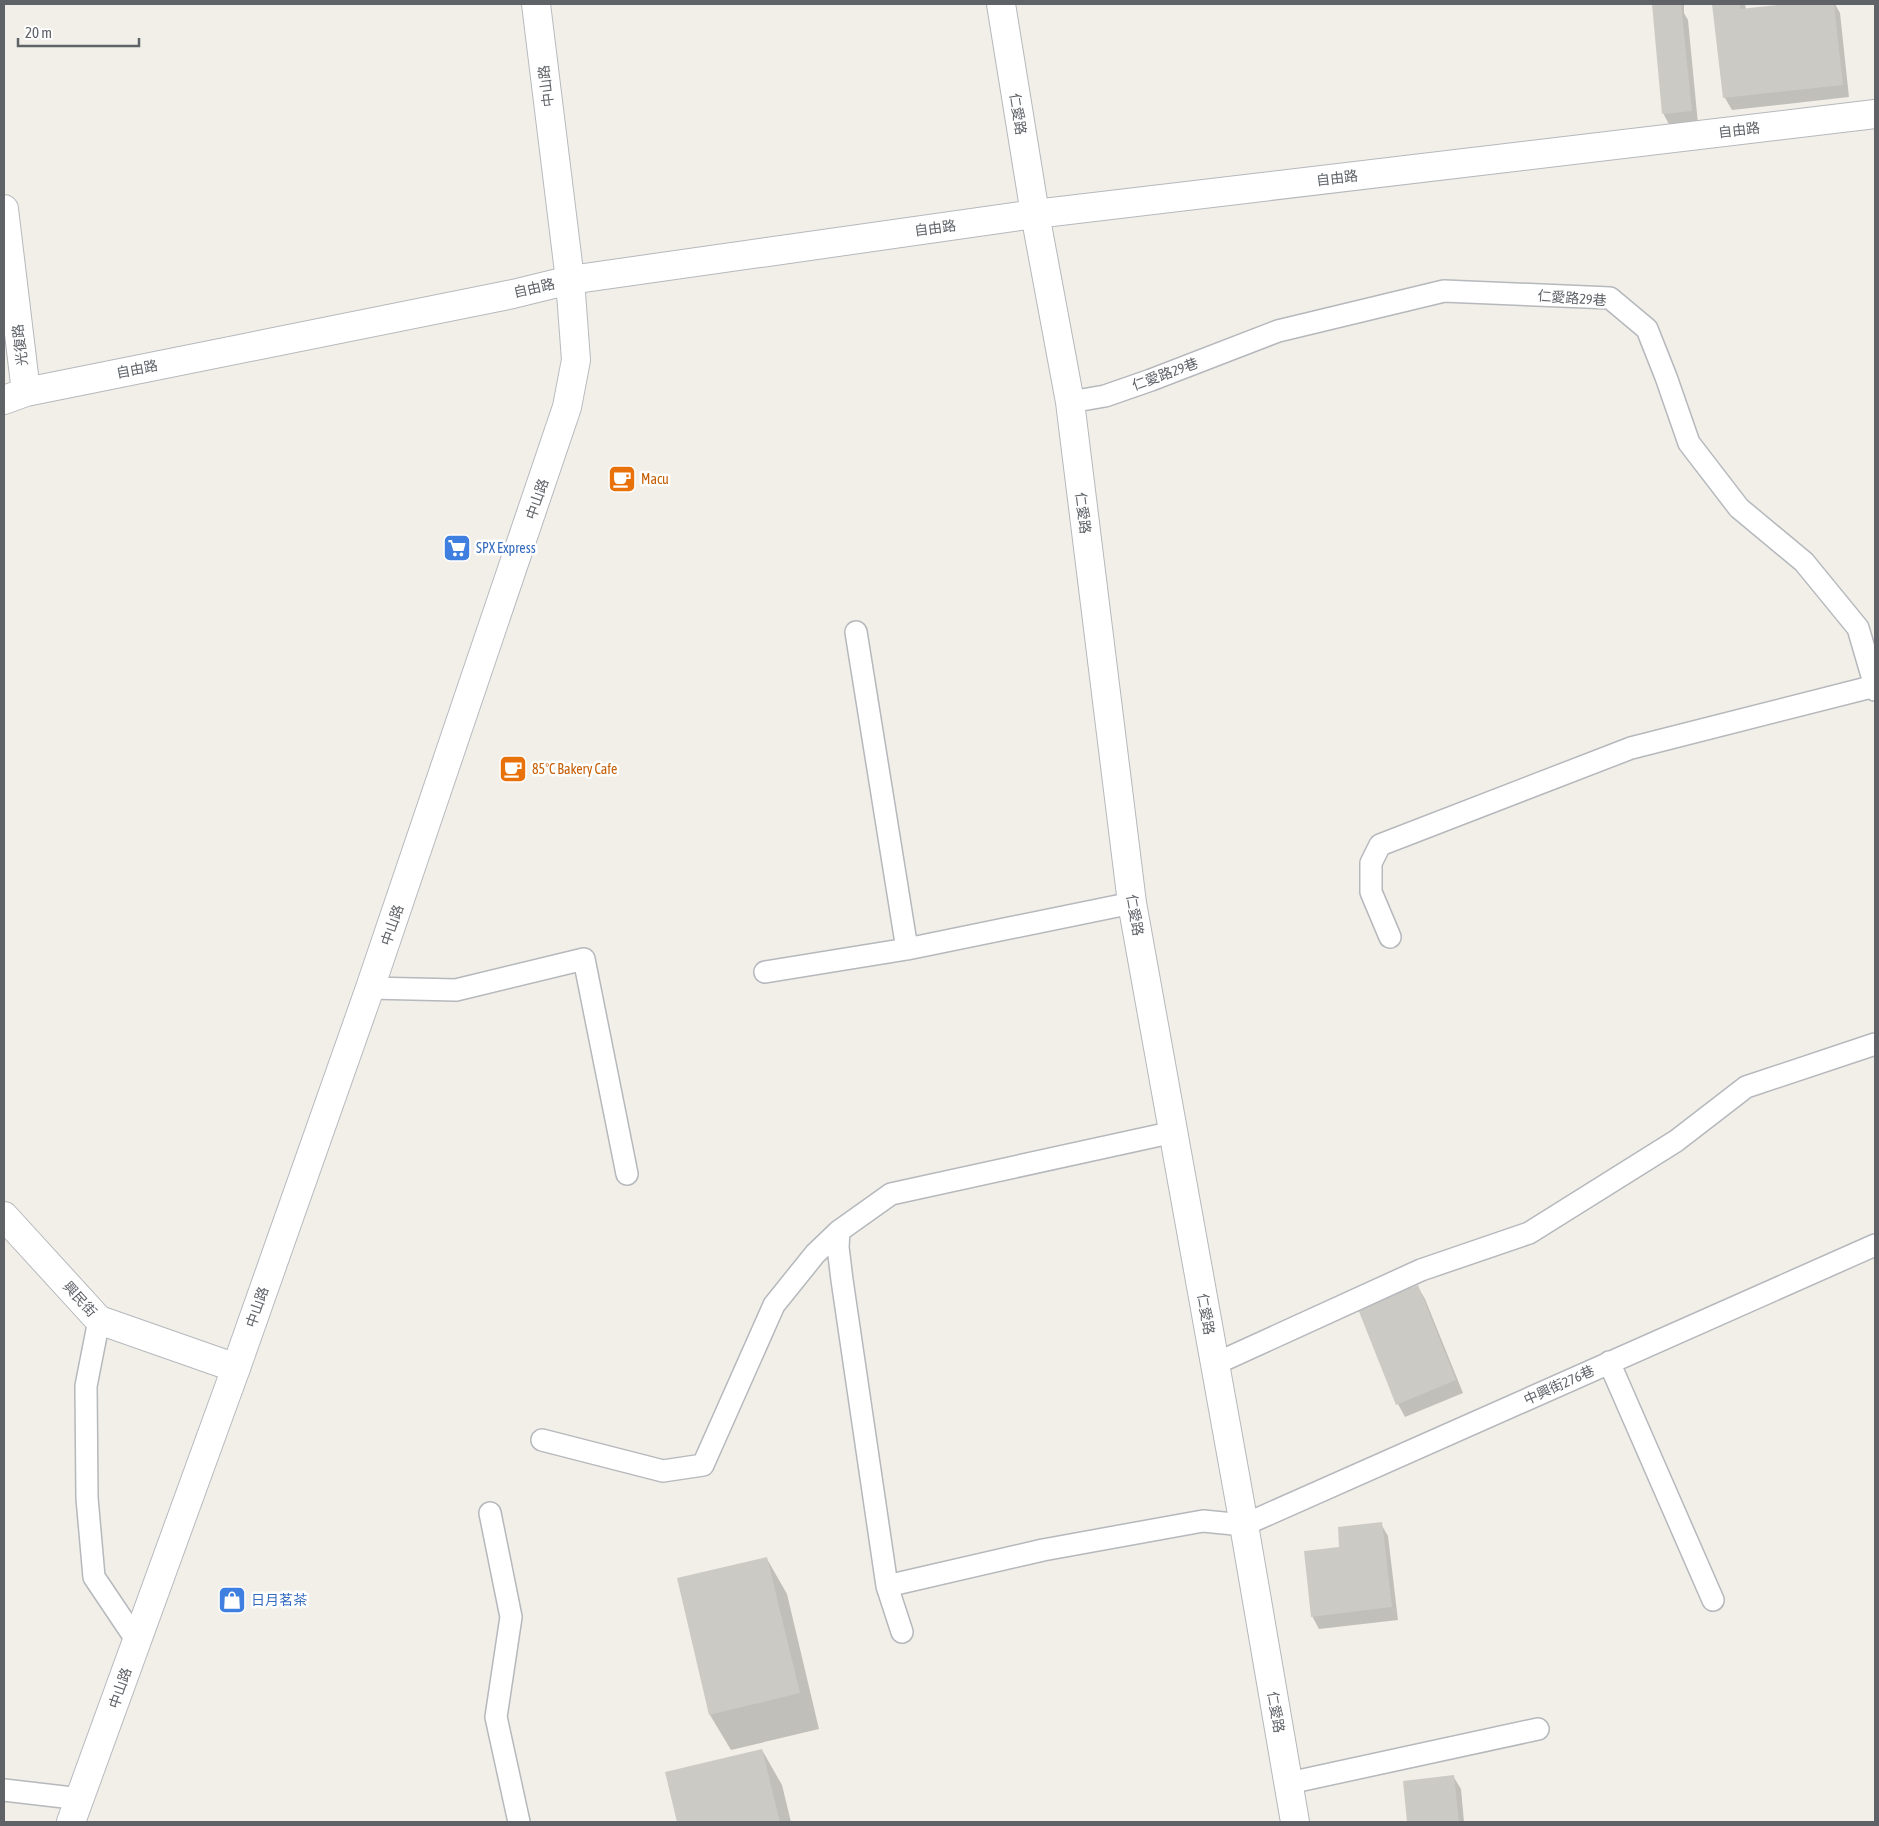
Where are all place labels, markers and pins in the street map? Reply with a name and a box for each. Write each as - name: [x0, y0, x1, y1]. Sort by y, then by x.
- cafe icon: Macu: [607, 464, 637, 494]
- place label: Macu: [641, 471, 669, 487]
- supermarket icon: SPX Express: [442, 533, 472, 563]
- place label: SPX Express: [476, 540, 536, 556]
- cafe icon: 85°C Bakery Cafe: [498, 754, 528, 784]
- place label: 85°C Bakery Cafe: [532, 761, 617, 777]
- shop icon: 日月茗茶: [217, 1585, 247, 1615]
- place label: 日月茗茶: [251, 1592, 307, 1608]

